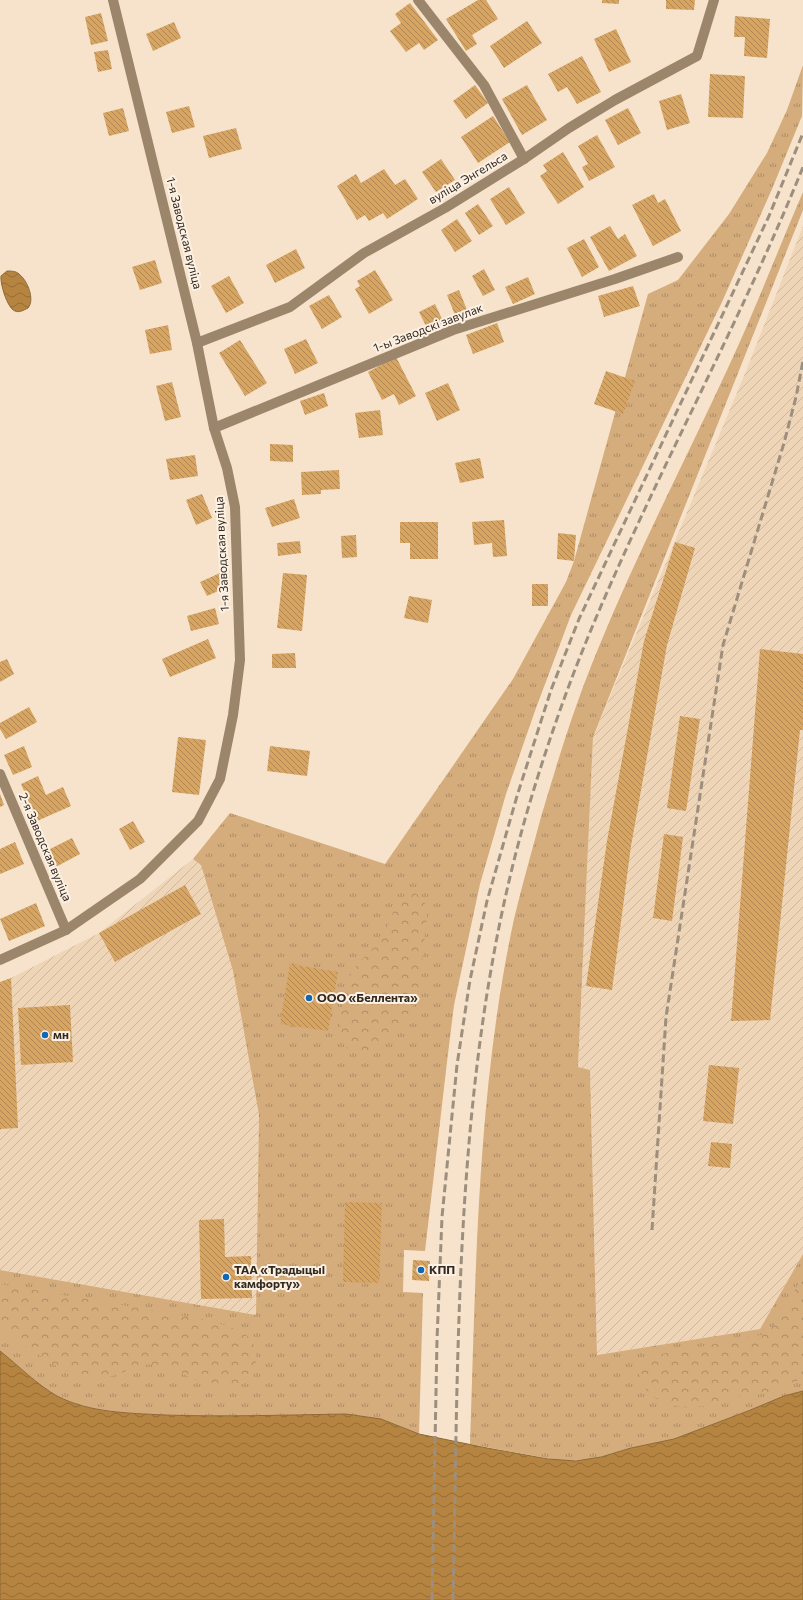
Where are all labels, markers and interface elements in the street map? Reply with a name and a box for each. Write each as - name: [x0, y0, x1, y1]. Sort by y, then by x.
- street label: вуліца Энгельса: [426, 148, 509, 206]
- street label: 1-я Заводская вуліца: [164, 175, 206, 290]
- street label: 1-ы Заводскі завулак: [371, 299, 485, 354]
- street label: 1-я Заводская вуліца: [211, 496, 231, 612]
- street label: 2-я Заводская вуліца: [17, 790, 75, 903]
- place label: ООО «Беллента»: [317, 990, 418, 1004]
- marker: ООО «Беллента»: [304, 993, 314, 1003]
- place label: мн: [53, 1027, 69, 1041]
- marker: мн: [40, 1030, 50, 1040]
- place label: ТАА «Традыцыі камфорту»: [234, 1262, 325, 1290]
- place label: КПП: [429, 1262, 455, 1276]
- marker: КПП: [416, 1265, 426, 1275]
- marker: ТАА «Традыцыі камфорту»: [221, 1272, 231, 1282]

